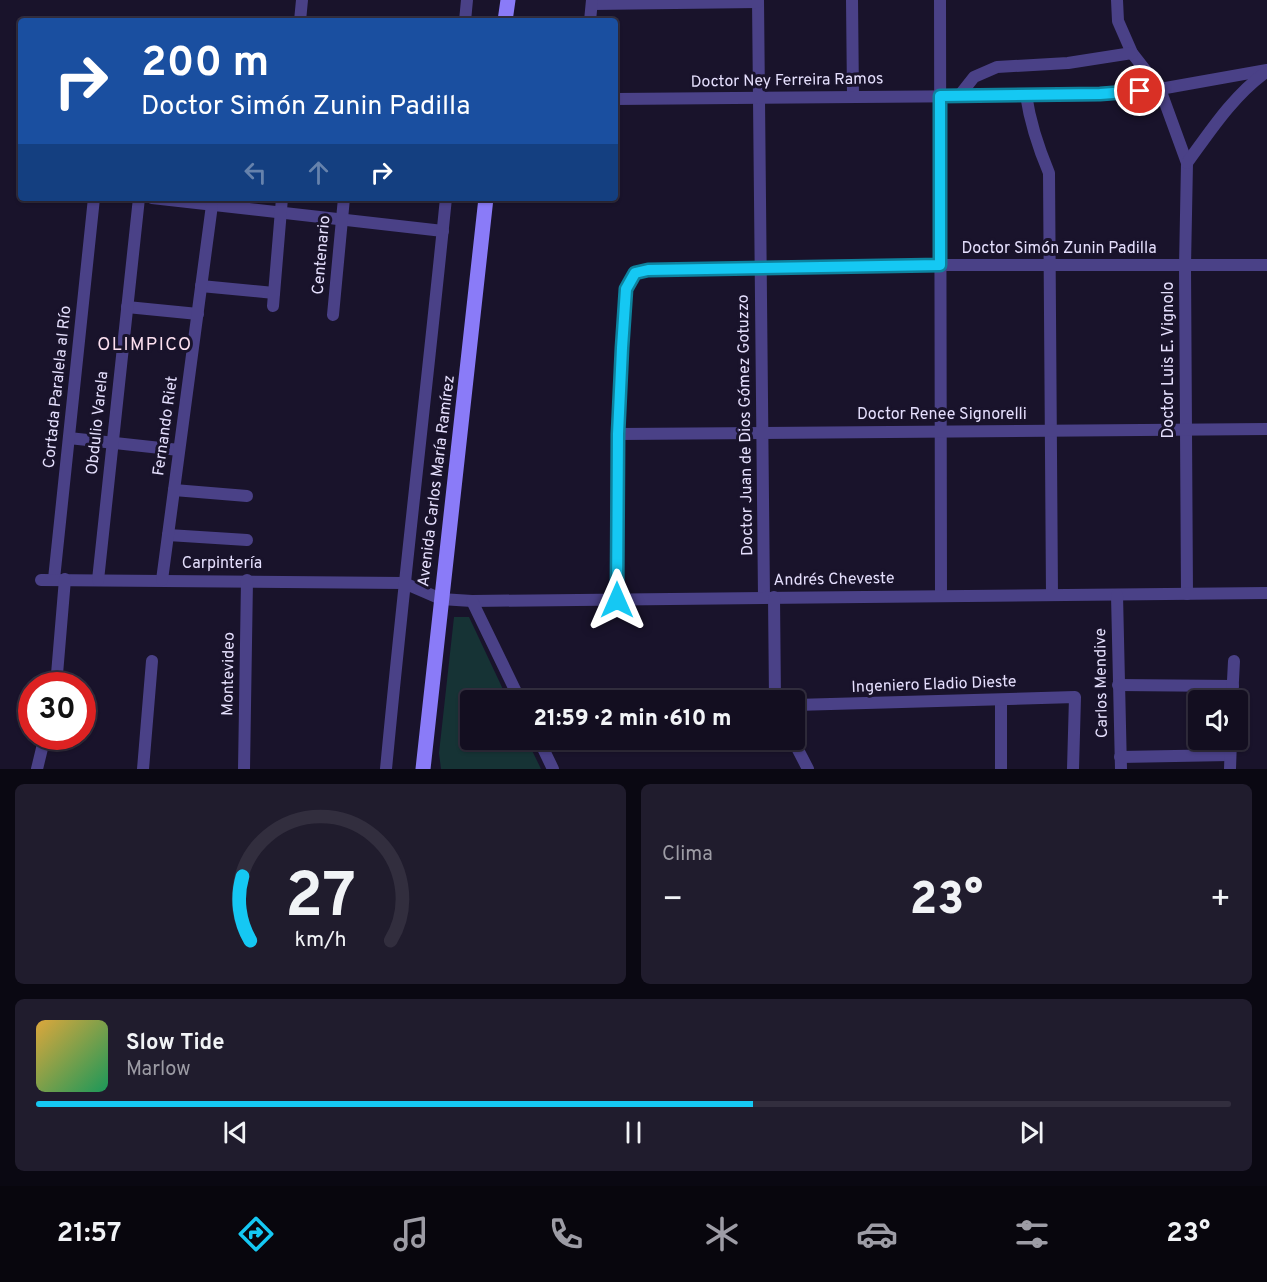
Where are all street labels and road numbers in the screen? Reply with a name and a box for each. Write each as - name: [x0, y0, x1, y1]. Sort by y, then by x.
- street label: Doctor Ney Ferreira Ramos: [690, 69, 884, 93]
- street label: Centenario: [309, 214, 335, 295]
- street label: Doctor Simón Zunin Padilla: [961, 239, 1157, 259]
- street label: Doctor Luis E. Vignolo: [1159, 281, 1179, 439]
- street label: Doctor Juan de Dios Gómez Gotuzzo: [734, 294, 758, 556]
- street label: Cortada Paralela al Río: [40, 305, 76, 469]
- street label: Obdulio Varela: [83, 370, 113, 476]
- street label: Avenida Carlos María Ramírez: [414, 374, 460, 588]
- street label: Fernando Riet: [149, 375, 183, 477]
- street label: Doctor Renee Signorelli: [857, 405, 1027, 425]
- street label: Carpintería: [182, 554, 262, 574]
- street label: Andrés Cheveste: [773, 569, 895, 591]
- street label: Carlos Mendive: [1091, 628, 1113, 738]
- street label: Montevideo: [218, 632, 240, 716]
- street label: Ingeniero Eladio Dieste: [851, 672, 1017, 698]

